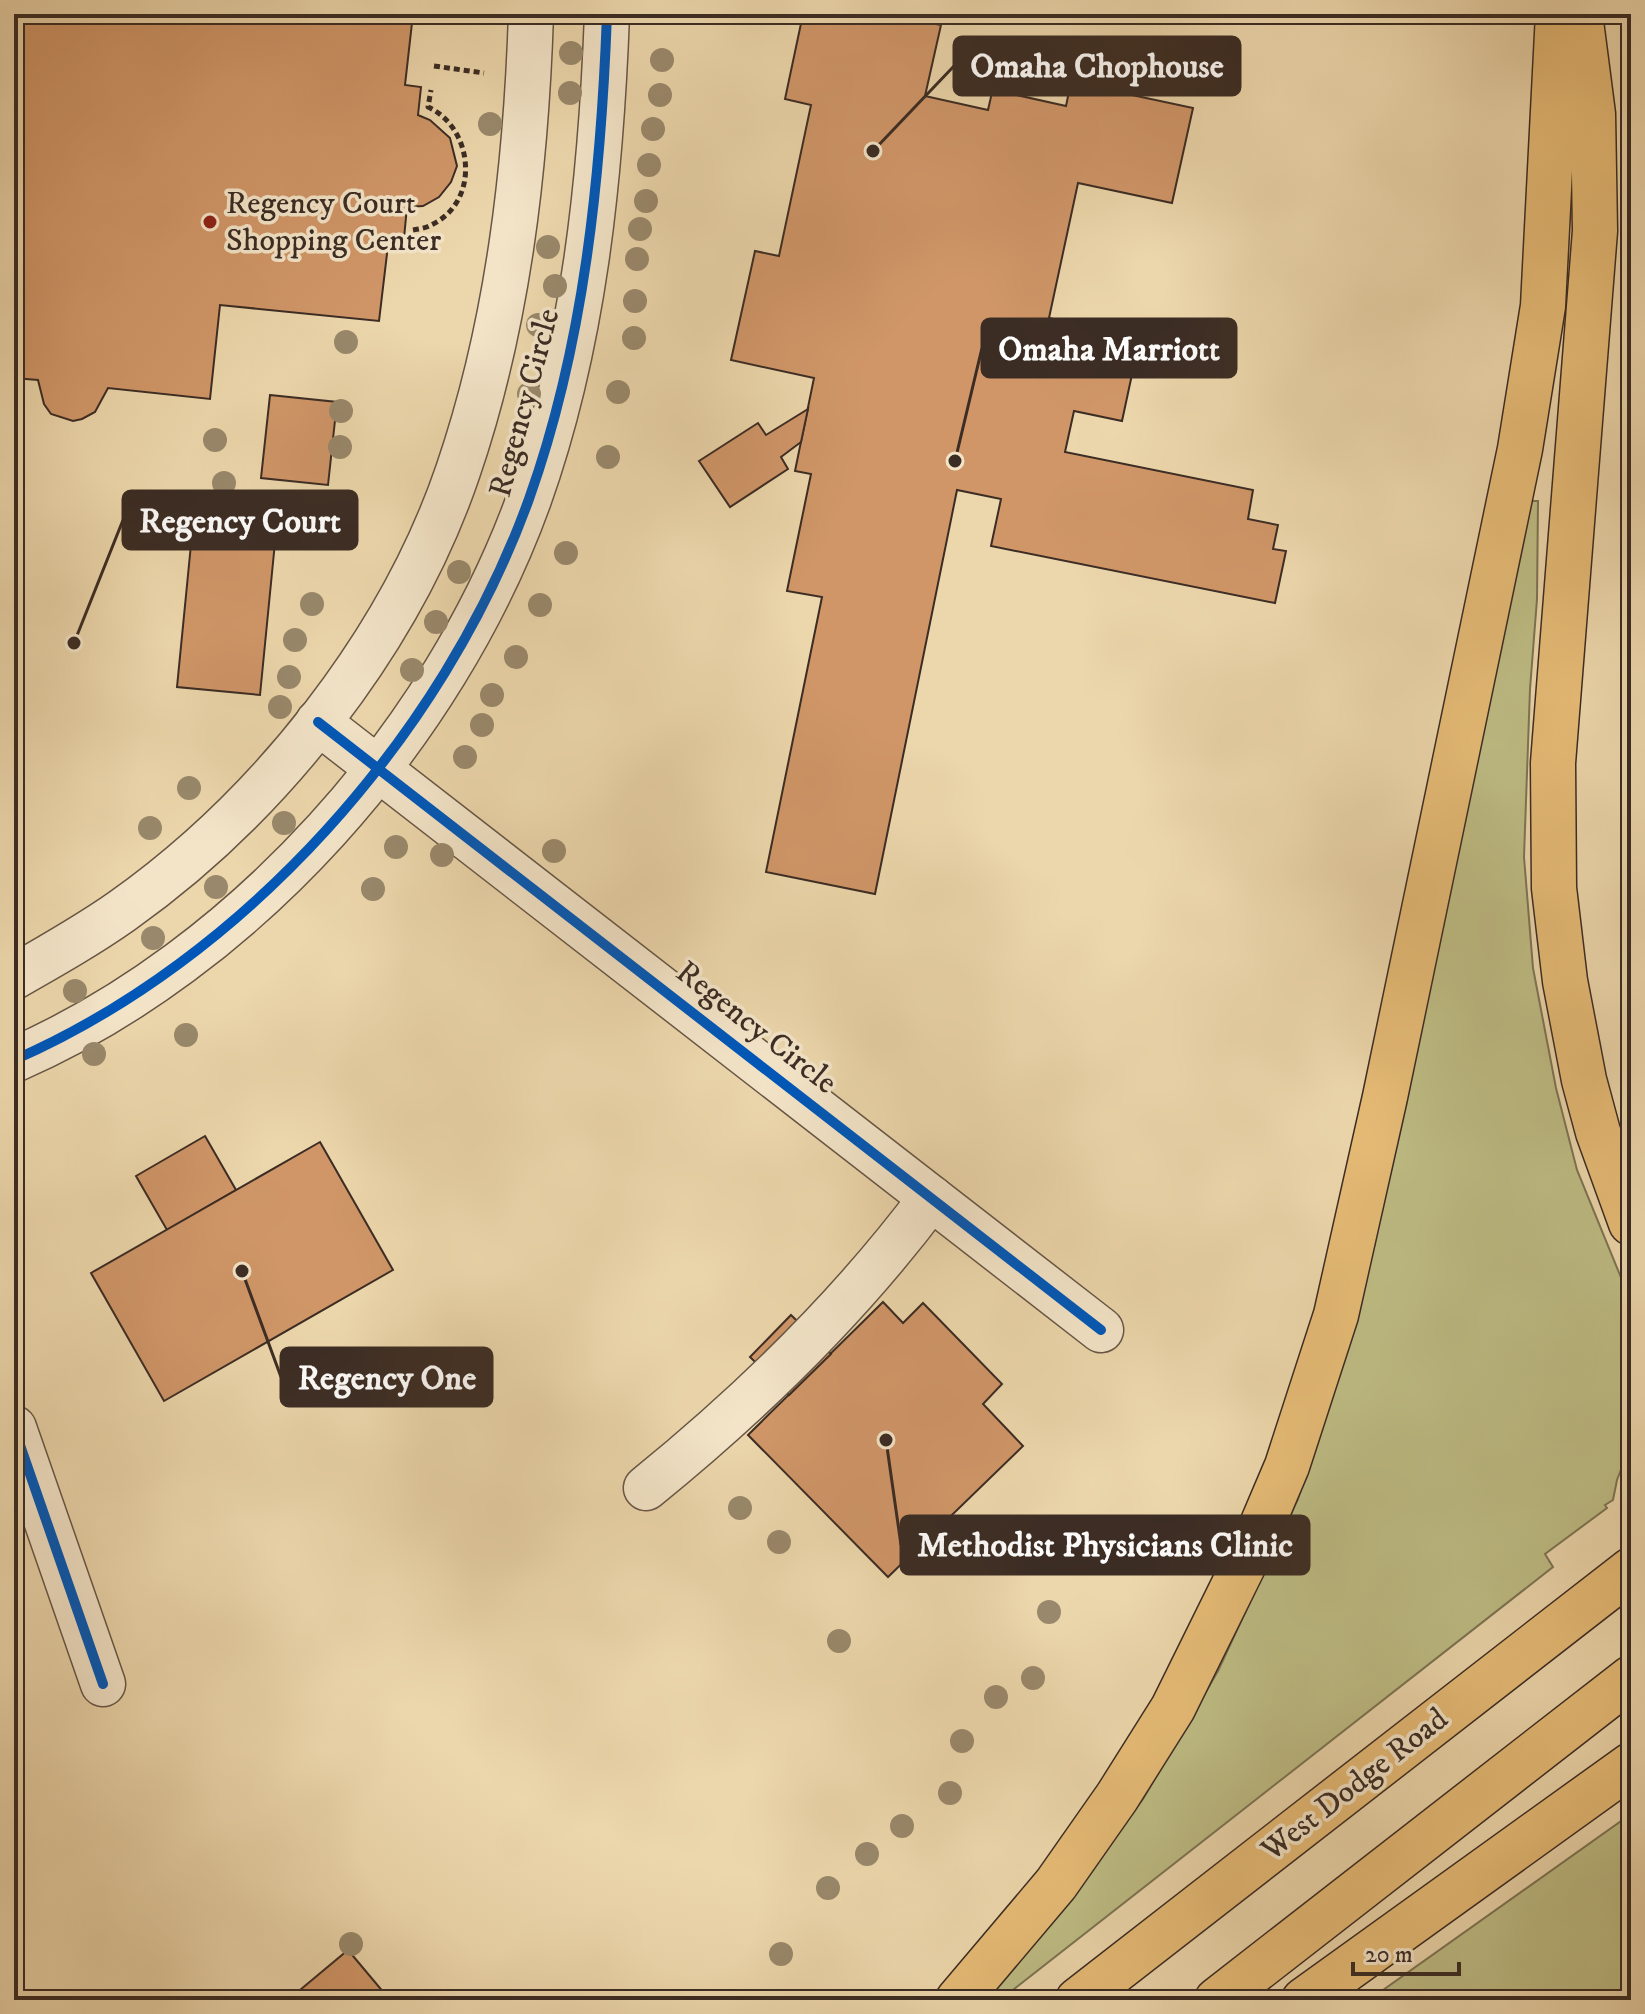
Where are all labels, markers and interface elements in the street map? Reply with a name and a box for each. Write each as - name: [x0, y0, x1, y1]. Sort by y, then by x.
- callout: Omaha Chophouse: [954, 37, 1240, 95]
- text: Omaha Chophouse: [970, 46, 1224, 88]
- place label: Regency Court Shopping Center: [226, 184, 441, 261]
- marker: Regency Court Shopping Center: [201, 213, 219, 231]
- street label: Regency Circle: [481, 304, 569, 502]
- callout: Omaha Marriott: [982, 319, 1236, 377]
- text: Omaha Marriott: [998, 329, 1220, 371]
- callout: Regency Court: [123, 491, 357, 549]
- text: Regency Court: [139, 501, 341, 543]
- street label: Regency Circle: [668, 953, 844, 1103]
- callout: Regency One: [281, 1348, 492, 1406]
- text: Regency One: [298, 1358, 476, 1400]
- callout: Methodist Physicians Clinic: [901, 1516, 1309, 1574]
- text: Methodist Physicians Clinic: [917, 1525, 1293, 1567]
- street label: West Dodge Road: [1253, 1700, 1456, 1871]
- scale bar: [1353, 1926, 1459, 1976]
- text: 20 m: [1365, 1940, 1413, 1970]

